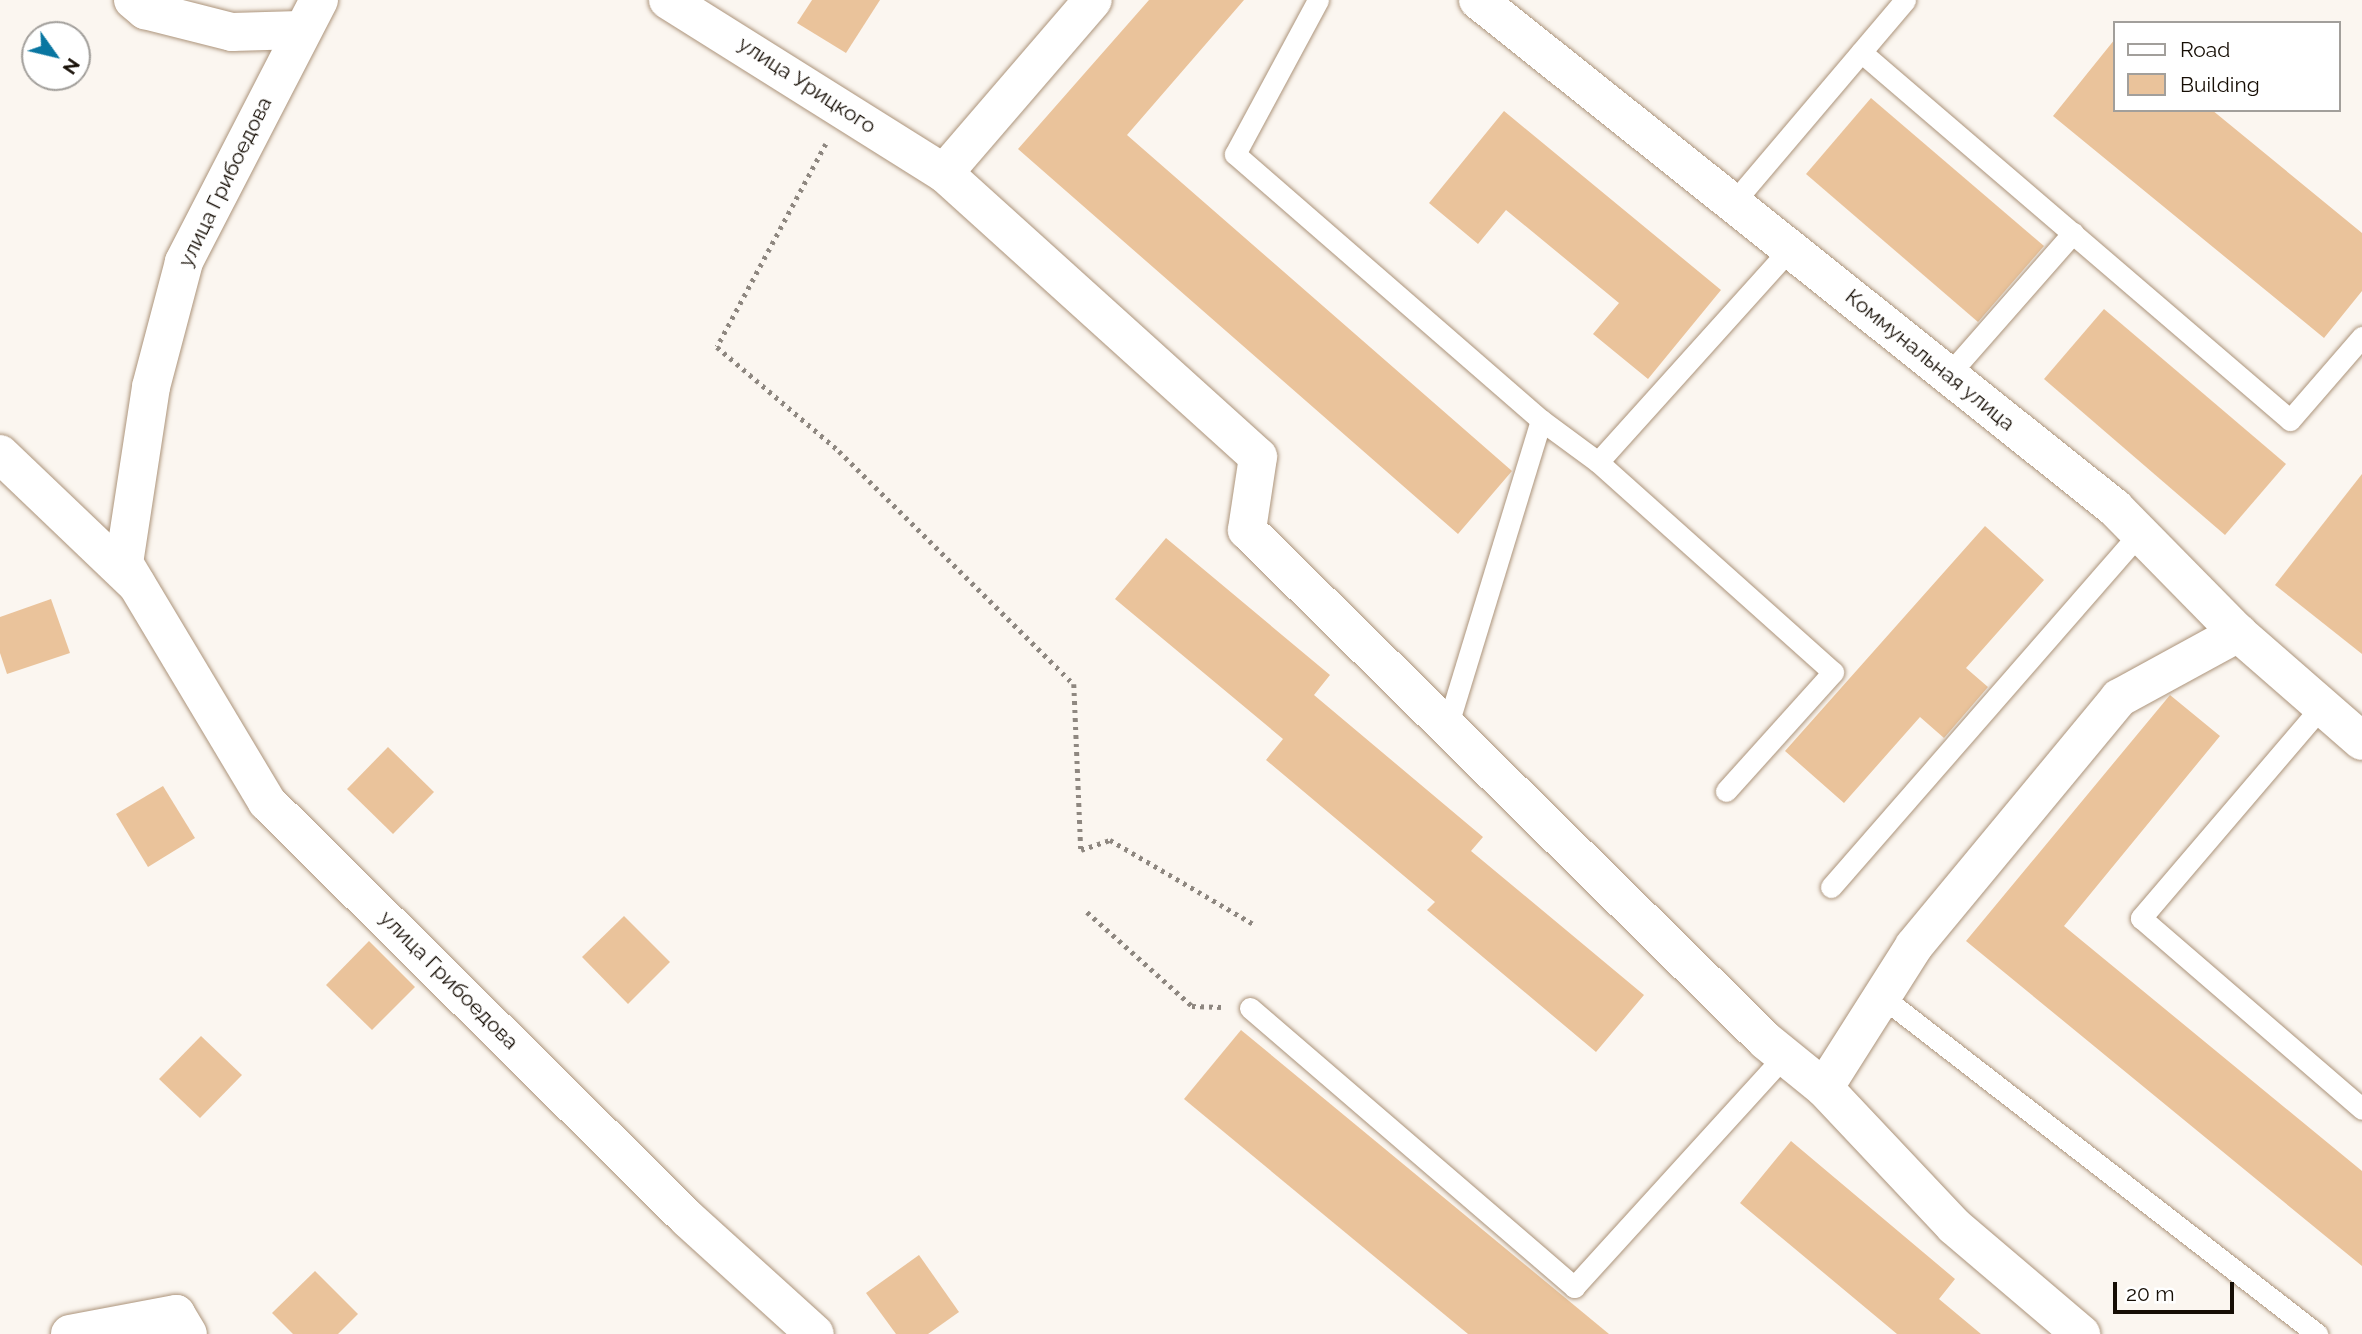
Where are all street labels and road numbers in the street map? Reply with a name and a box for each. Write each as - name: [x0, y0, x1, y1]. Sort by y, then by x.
- street label: улица Урицкого: [733, 31, 881, 139]
- street label: улица Грибоедова: [173, 93, 277, 271]
- street label: Коммунальная улица: [1840, 284, 2020, 436]
- street label: улица Грибоедова: [374, 905, 524, 1055]

